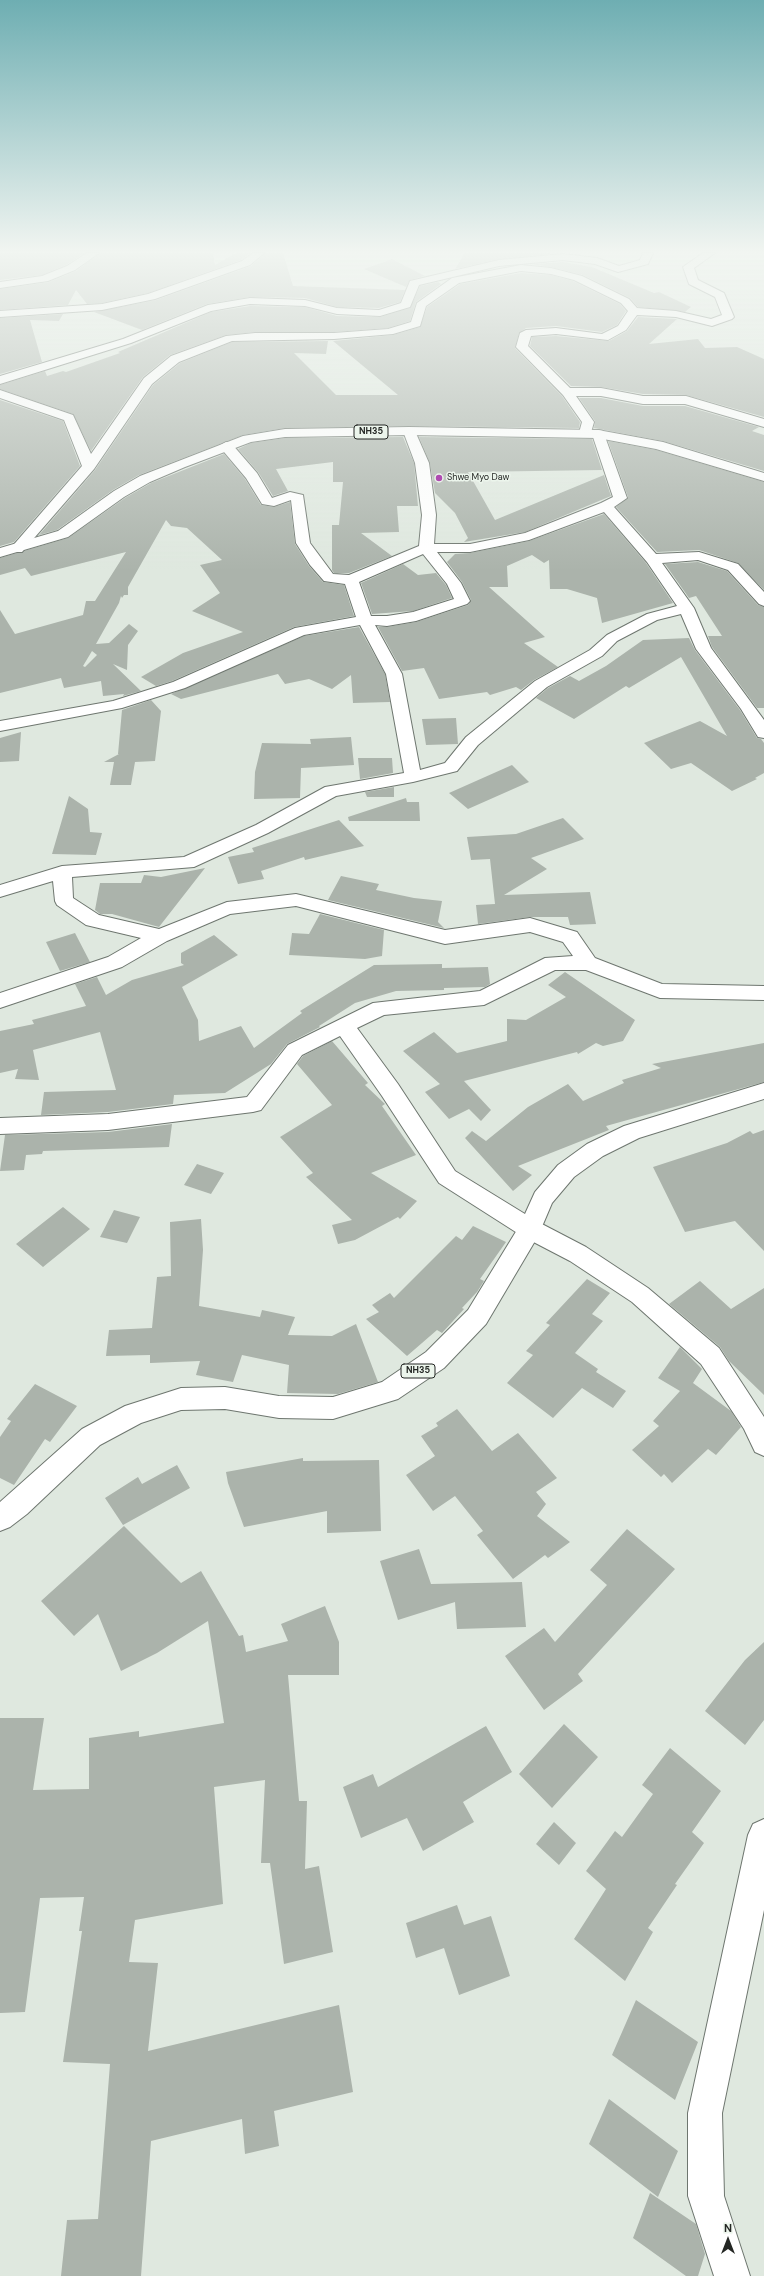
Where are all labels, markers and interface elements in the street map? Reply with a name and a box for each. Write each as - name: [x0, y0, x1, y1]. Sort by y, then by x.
- road number: NH35: [354, 425, 388, 439]
- marker: Shwe Myo Daw: [434, 473, 444, 483]
- place label: Shwe Myo Daw: [447, 473, 509, 483]
- road number: NH35: [401, 1364, 435, 1378]
- north arrow: [708, 2220, 748, 2260]
- text: N: [724, 2221, 732, 2235]

